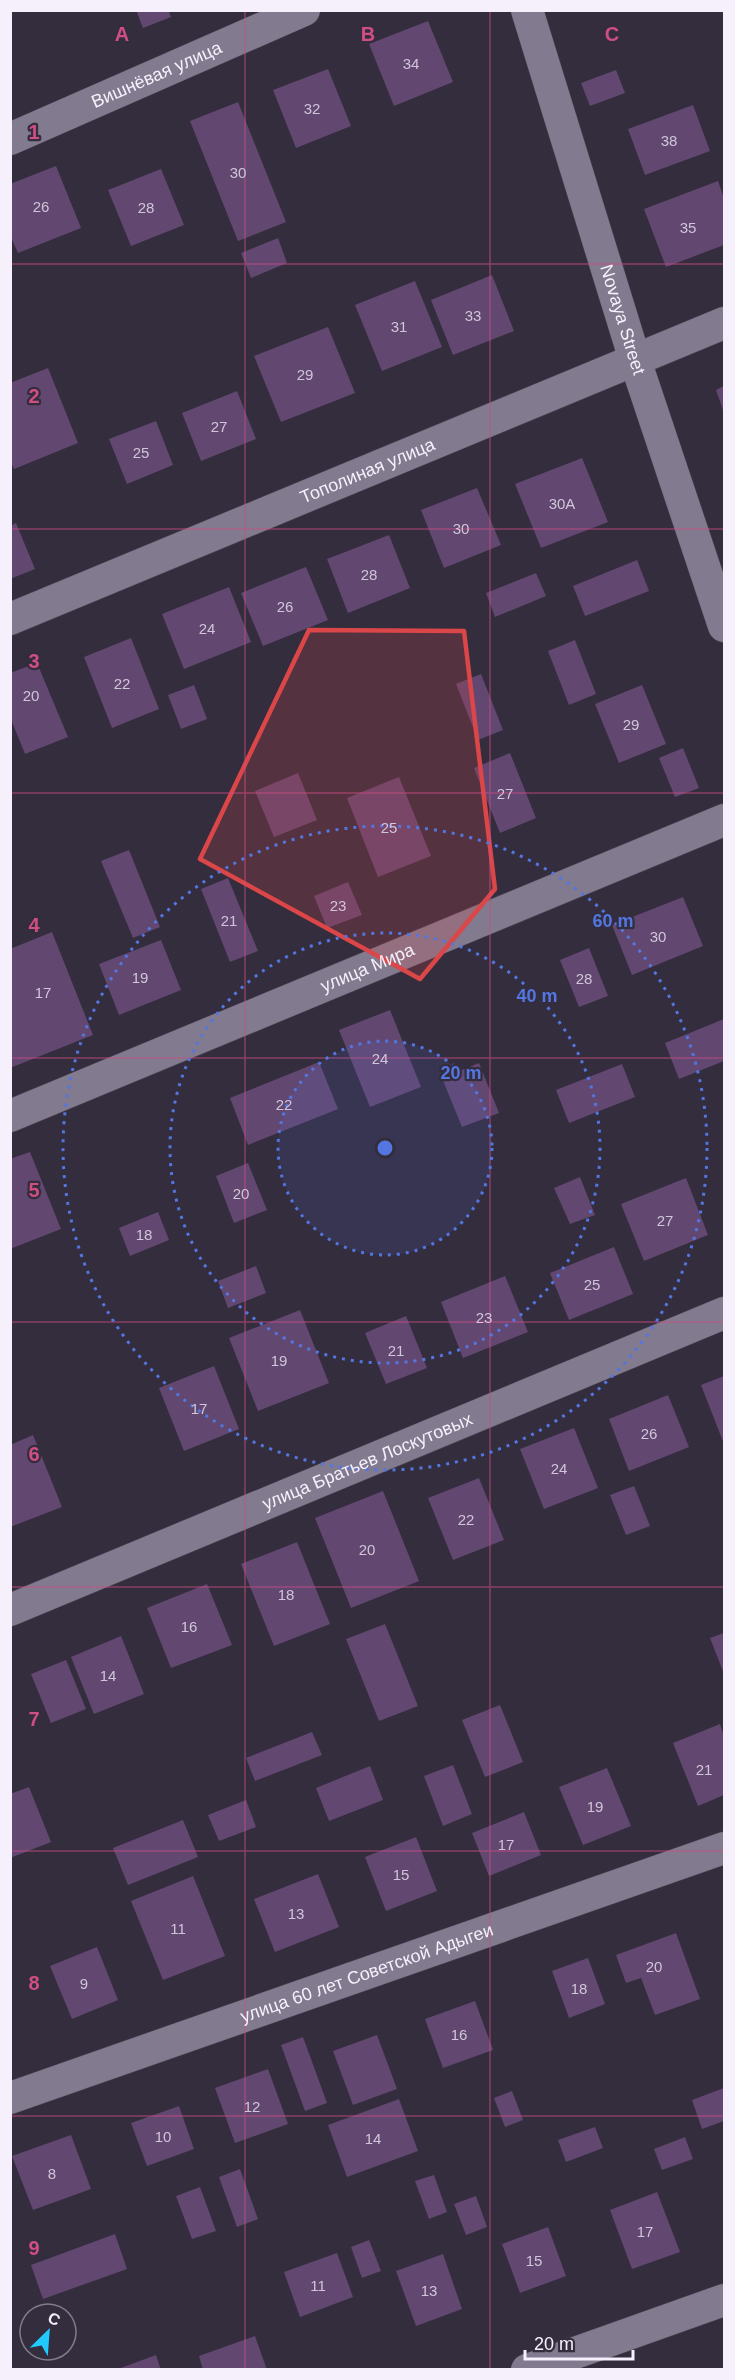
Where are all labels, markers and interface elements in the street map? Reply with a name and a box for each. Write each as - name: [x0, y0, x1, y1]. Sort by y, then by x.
- text: A: [115, 23, 129, 45]
- text: B: [361, 23, 375, 45]
- text: C: [605, 23, 619, 45]
- street label: Вишнёвая улица: [88, 37, 226, 112]
- house number: 34: [403, 55, 419, 72]
- house number: 32: [304, 100, 320, 117]
- text: 1: [28, 121, 40, 143]
- house number: 38: [661, 132, 677, 149]
- house number: 30: [230, 164, 246, 181]
- house number: 26: [33, 198, 49, 215]
- house number: 28: [138, 199, 154, 216]
- house number: 35: [680, 219, 696, 236]
- street label: Novaya Street: [596, 262, 649, 377]
- house number: 33: [465, 307, 481, 324]
- house number: 31: [391, 318, 407, 335]
- house number: 29: [297, 366, 313, 383]
- text: 2: [28, 385, 40, 407]
- house number: 27: [211, 418, 227, 435]
- street label: Тополиная улица: [297, 434, 439, 508]
- house number: 25: [133, 444, 149, 461]
- house number: 30А: [549, 495, 575, 512]
- house number: 30: [453, 520, 469, 537]
- house number: 28: [361, 566, 377, 583]
- house number: 26: [277, 598, 293, 615]
- house number: 24: [199, 620, 215, 637]
- text: 3: [28, 650, 40, 672]
- house number: 22: [114, 675, 130, 692]
- house number: 20: [23, 687, 39, 704]
- house number: 29: [623, 716, 639, 733]
- house number: 27: [497, 785, 513, 802]
- house number: 25: [381, 819, 397, 836]
- house number: 23: [330, 897, 346, 914]
- text: 60 m: [592, 911, 634, 931]
- house number: 21: [221, 912, 237, 929]
- text: 4: [28, 914, 40, 936]
- house number: 30: [650, 928, 666, 945]
- street label: улица Мира: [318, 939, 418, 996]
- house number: 19: [132, 969, 148, 986]
- house number: 28: [576, 970, 592, 987]
- house number: 17: [35, 984, 51, 1001]
- text: 40 m: [516, 986, 558, 1006]
- house number: 24: [372, 1050, 388, 1067]
- text: 20 m: [440, 1063, 482, 1083]
- house number: 22: [276, 1096, 292, 1113]
- centre of rings: [375, 1138, 395, 1158]
- text: 5: [28, 1179, 40, 1201]
- house number: 20: [233, 1185, 249, 1202]
- house number: 27: [657, 1212, 673, 1229]
- house number: 18: [136, 1226, 152, 1243]
- house number: 25: [584, 1276, 600, 1293]
- house number: 23: [476, 1309, 492, 1326]
- house number: 21: [388, 1342, 404, 1359]
- house number: 19: [271, 1352, 287, 1369]
- house number: 17: [191, 1400, 207, 1417]
- street label: улица Братьев Лоскутовых: [259, 1409, 475, 1514]
- house number: 26: [641, 1425, 657, 1442]
- text: 6: [28, 1443, 40, 1465]
- house number: 24: [551, 1460, 567, 1477]
- house number: 22: [458, 1511, 474, 1528]
- house number: 20: [359, 1541, 375, 1558]
- house number: 18: [278, 1586, 294, 1603]
- house number: 16: [181, 1618, 197, 1635]
- house number: 14: [100, 1667, 116, 1684]
- text: 7: [28, 1708, 40, 1730]
- house number: 21: [696, 1761, 712, 1778]
- house number: 19: [587, 1798, 603, 1815]
- house number: 17: [498, 1836, 514, 1853]
- house number: 15: [393, 1866, 409, 1883]
- house number: 13: [288, 1905, 304, 1922]
- house number: 11: [170, 1920, 186, 1937]
- street label: улица 60 лет Советской Адыгеи: [238, 1920, 496, 2027]
- house number: 20: [646, 1958, 662, 1975]
- text: 8: [28, 1972, 40, 1994]
- house number: 9: [80, 1975, 88, 1992]
- house number: 18: [571, 1980, 587, 1997]
- house number: 16: [451, 2026, 467, 2043]
- house number: 12: [244, 2098, 260, 2115]
- house number: 10: [155, 2128, 171, 2145]
- house number: 14: [365, 2130, 381, 2147]
- house number: 8: [48, 2165, 56, 2182]
- house number: 17: [637, 2223, 653, 2240]
- text: 9: [28, 2237, 40, 2259]
- house number: 15: [526, 2252, 542, 2269]
- house number: 11: [310, 2277, 326, 2294]
- house number: 13: [421, 2282, 437, 2299]
- north arrow: [18, 2302, 78, 2362]
- text: С: [45, 2309, 63, 2329]
- scale bar: [525, 2323, 633, 2361]
- text: 20 m: [534, 2334, 574, 2354]

